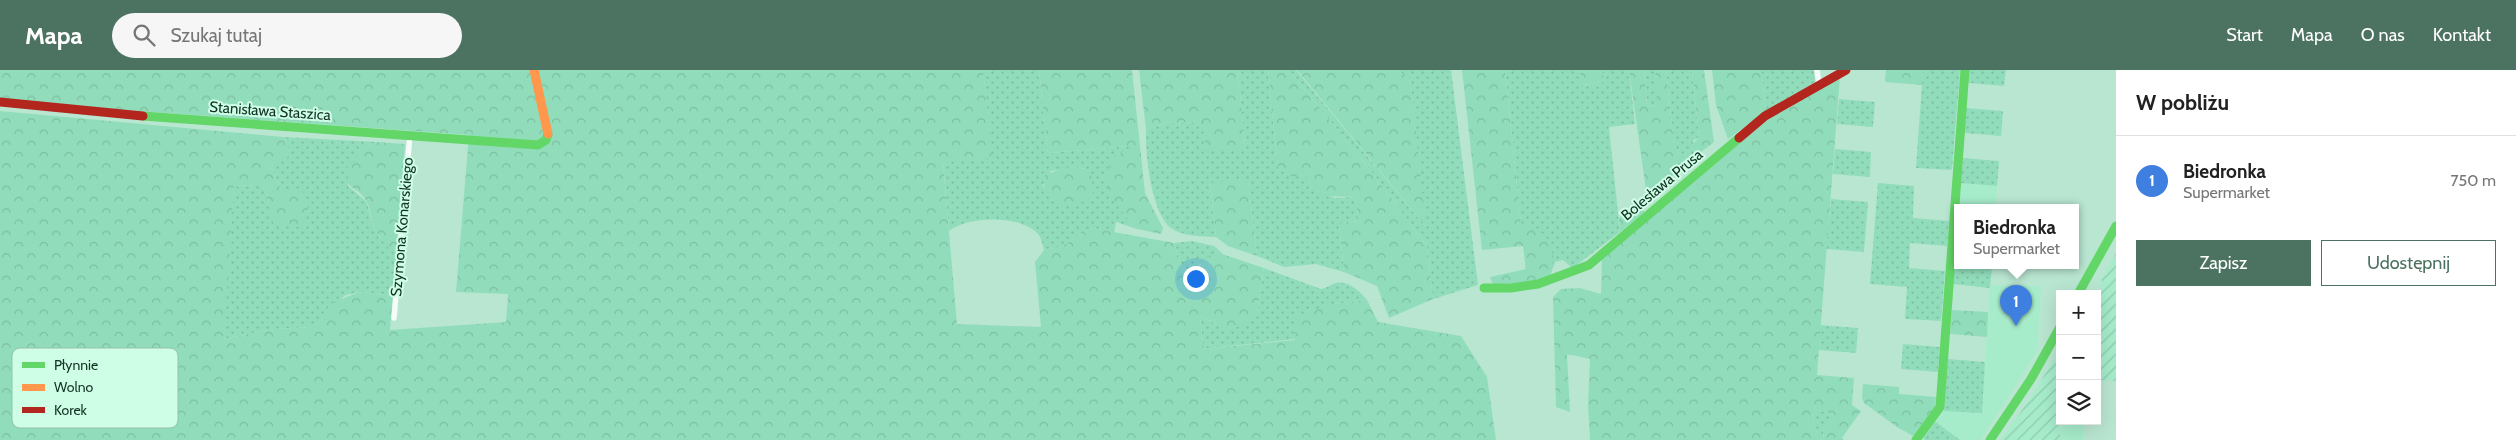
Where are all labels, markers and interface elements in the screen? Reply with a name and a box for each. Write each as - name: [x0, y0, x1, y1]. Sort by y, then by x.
- search box: [112, 13, 462, 58]
- text: Mapa: [25, 21, 82, 50]
- icon: search: [130, 21, 158, 49]
- text: Szukaj tutaj: [170, 24, 262, 47]
- text: Start: [2226, 24, 2263, 46]
- text: Mapa: [2291, 24, 2333, 46]
- text: O nas: [2361, 24, 2405, 46]
- text: Kontakt: [2433, 24, 2491, 46]
- text: W pobliżu: [2136, 90, 2229, 115]
- street label: Stanisława Staszica: [209, 98, 332, 124]
- street label: Bolesława Prusa: [1618, 145, 1707, 224]
- street label: Szymona Konarskiego: [387, 157, 417, 297]
- text: Biedronka: [2183, 160, 2266, 183]
- text: 1: [2149, 171, 2155, 190]
- text: 750 m: [2450, 171, 2496, 190]
- text: Supermarket: [2183, 183, 2270, 202]
- popup: [1954, 204, 2079, 269]
- text: Biedronka: [1973, 216, 2056, 239]
- text: Supermarket: [1973, 239, 2060, 258]
- button: Zapisz: [2136, 240, 2311, 286]
- button: Udostępnij: [2321, 240, 2496, 286]
- your location: [1183, 266, 1209, 292]
- pin: 1: [2000, 285, 2032, 326]
- map controls: [2056, 290, 2101, 425]
- button: +: [2056, 290, 2101, 335]
- button: −: [2056, 335, 2101, 380]
- legend: [12, 348, 178, 428]
- text: Płynnie: [54, 356, 98, 374]
- text: Wolno: [54, 378, 94, 396]
- button: layers: [2056, 380, 2101, 425]
- text: Korek: [54, 401, 88, 419]

